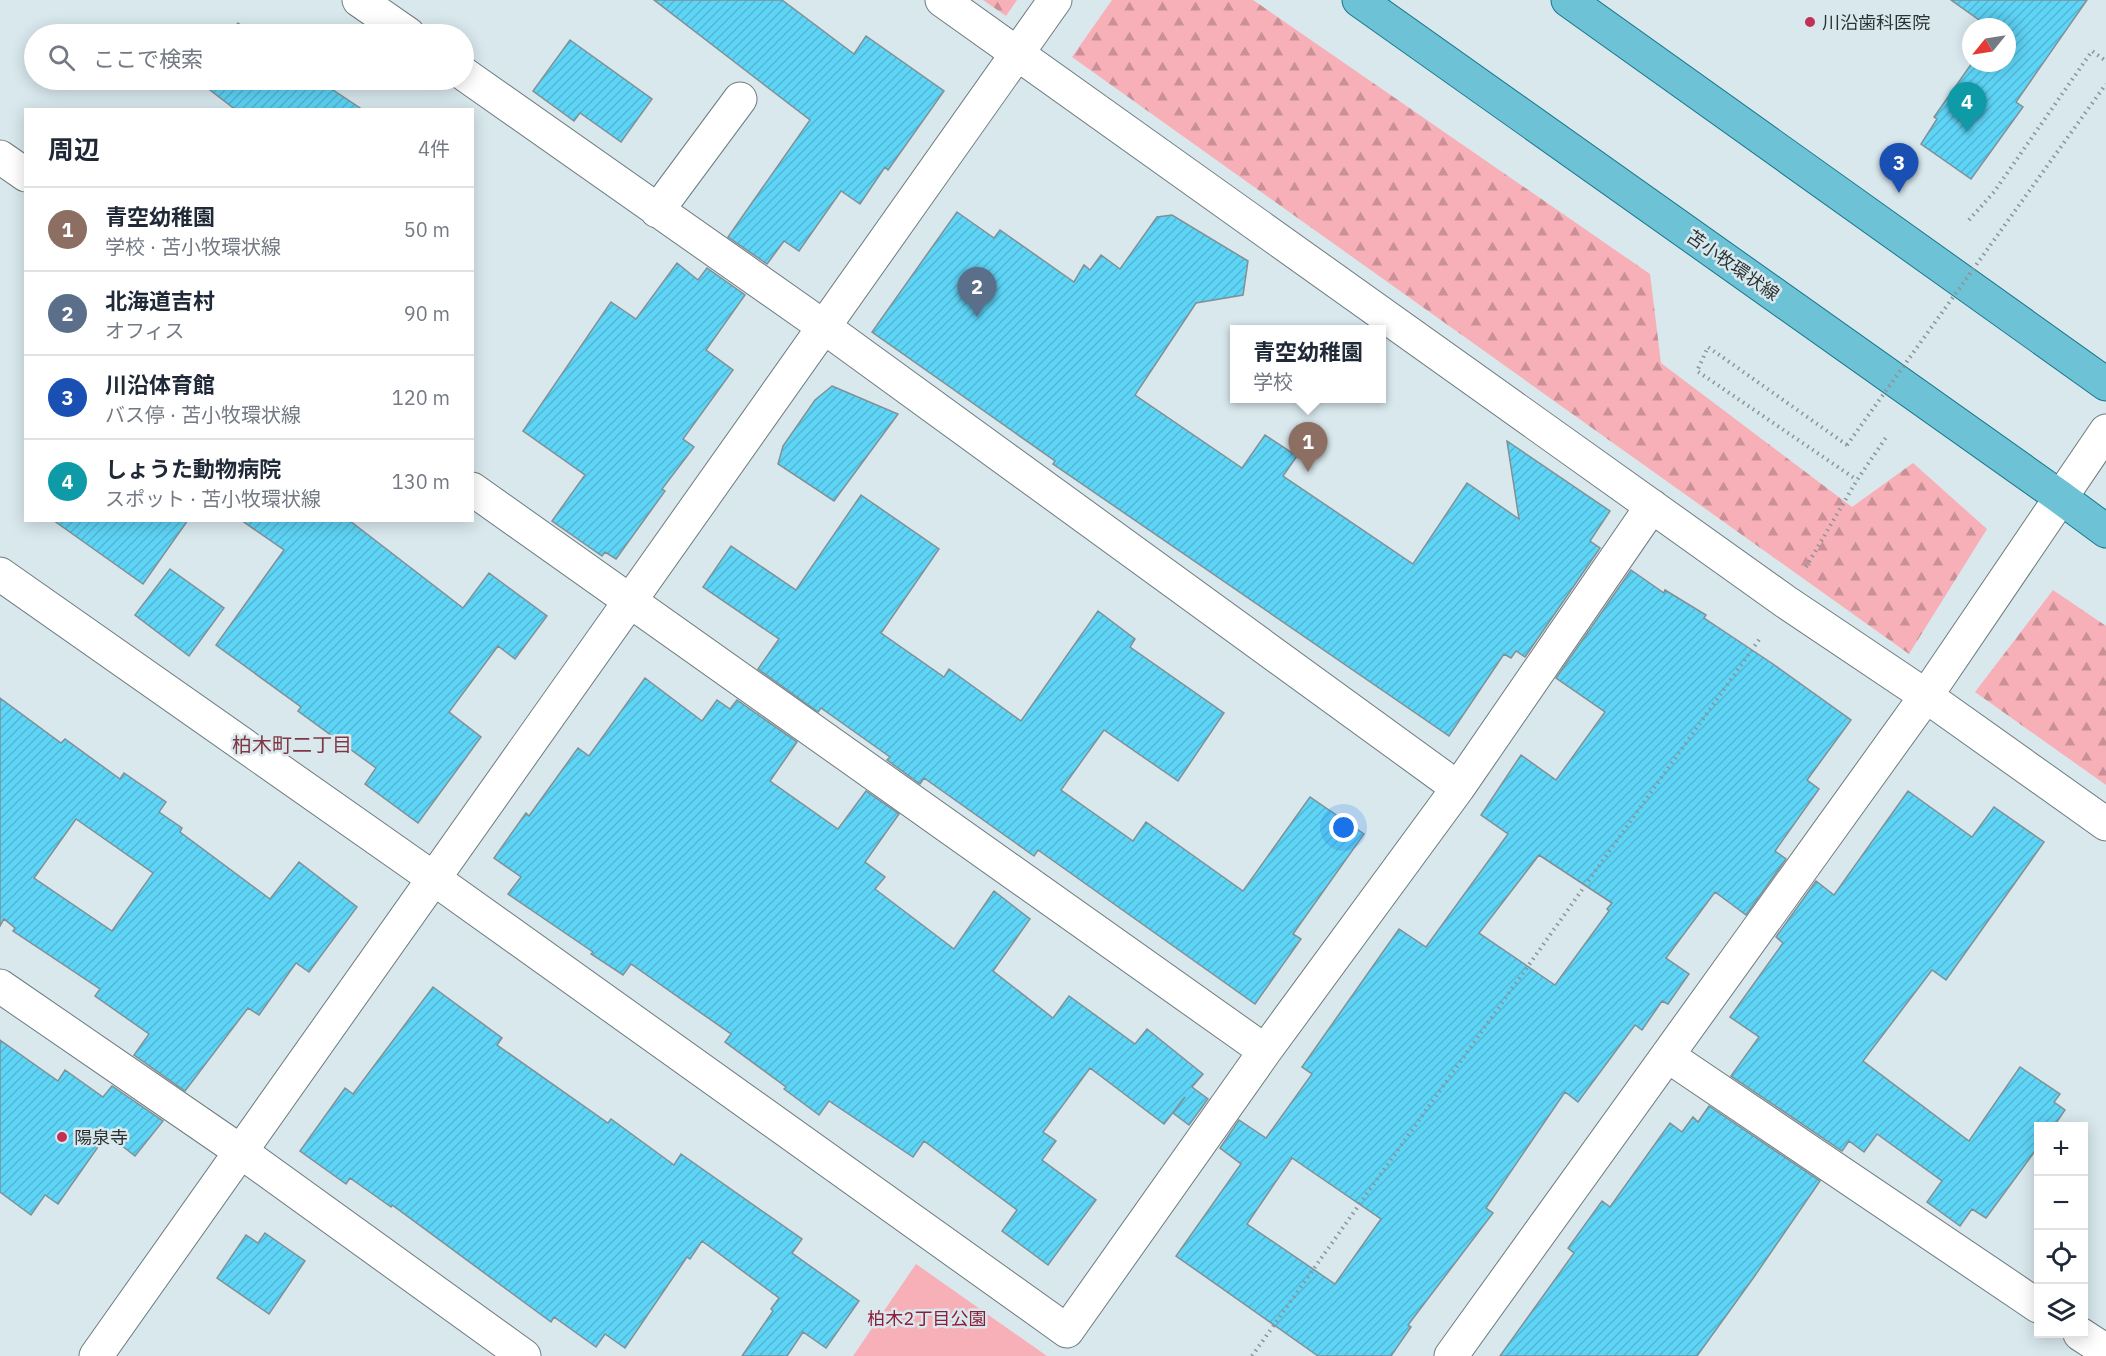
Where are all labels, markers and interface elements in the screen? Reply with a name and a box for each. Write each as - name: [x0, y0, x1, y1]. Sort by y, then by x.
- place label: 川沿歯科医院: [1822, 11, 1930, 34]
- marker: 川沿歯科医院: [1803, 15, 1817, 29]
- north arrow: [1962, 18, 2016, 72]
- search box: [24, 24, 474, 90]
- icon: search: [45, 41, 78, 74]
- text: ここで検索: [93, 44, 203, 73]
- pin: 4: [1948, 82, 1986, 132]
- text: 周辺: [48, 132, 100, 166]
- text: 4件: [418, 135, 450, 162]
- pin: 3: [1880, 144, 1918, 193]
- text: 青空幼稚園: [105, 202, 215, 231]
- text: 1: [62, 216, 74, 243]
- text: 50 m: [404, 216, 450, 243]
- street label: 苫小牧環状線: [1682, 225, 1784, 305]
- text: 学校 · 苫小牧環状線: [105, 233, 281, 260]
- pin: 2: [958, 268, 996, 317]
- text: 北海道吉村: [105, 286, 215, 315]
- text: 2: [62, 300, 74, 327]
- text: 90 m: [404, 300, 450, 327]
- text: オフィス: [105, 317, 185, 344]
- popup: [1230, 325, 1386, 403]
- text: 青空幼稚園: [1253, 337, 1363, 366]
- text: 学校: [1253, 368, 1293, 395]
- text: 川沿体育館: [105, 370, 215, 399]
- text: 3: [62, 384, 74, 411]
- text: 120 m: [392, 384, 450, 411]
- text: バス停 · 苫小牧環状線: [105, 401, 301, 428]
- pin: 1: [1288, 422, 1328, 472]
- text: しょうた動物病院: [105, 454, 281, 483]
- text: 4: [62, 468, 74, 495]
- text: 130 m: [392, 468, 450, 495]
- text: スポット · 苫小牧環状線: [105, 485, 321, 512]
- district label: 柏木町二丁目: [232, 731, 352, 758]
- your location: [1329, 813, 1358, 842]
- map controls: [2034, 1122, 2088, 1338]
- button: +: [2034, 1122, 2088, 1176]
- place label: 陽泉寺: [74, 1126, 128, 1149]
- marker: 陽泉寺: [55, 1130, 69, 1144]
- button: −: [2034, 1176, 2088, 1230]
- button: locate: [2034, 1230, 2088, 1284]
- button: layers: [2034, 1284, 2088, 1338]
- park label: 柏木2丁目公園: [868, 1307, 986, 1330]

